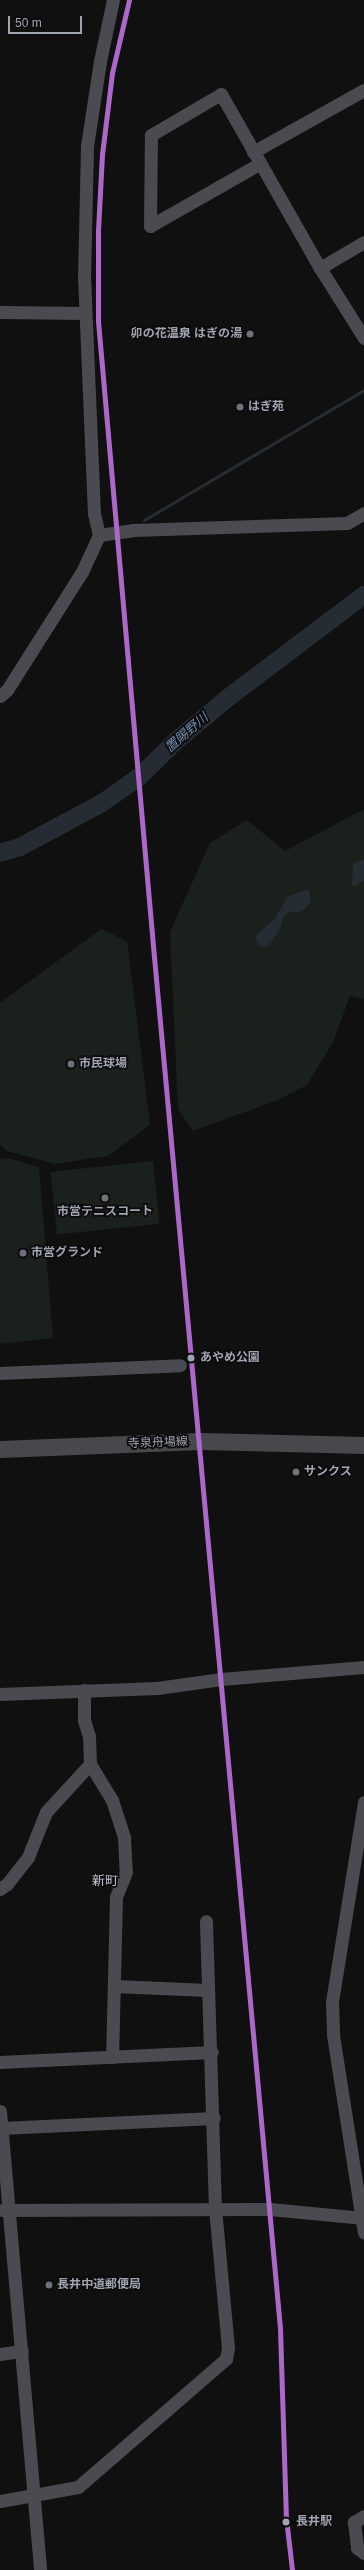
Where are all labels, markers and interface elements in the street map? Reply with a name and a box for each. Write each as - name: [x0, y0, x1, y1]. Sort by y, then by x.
- scale bar: [10, 8, 84, 34]
- text: 50 m: [15, 16, 42, 30]
- place label: 卯の花温泉 はぎの湯: [131, 327, 242, 341]
- marker: 卯の花温泉 はぎの湯: [245, 329, 255, 339]
- place label: はぎ苑: [248, 400, 284, 414]
- marker: はぎ苑: [235, 402, 245, 412]
- water label: 置賜野川: [162, 710, 212, 756]
- place label: 市民球場: [79, 1057, 127, 1071]
- marker: 市民球場: [66, 1059, 76, 1069]
- marker: 市営テニスコート: [100, 1193, 110, 1203]
- place label: 市営テニスコート: [57, 1205, 153, 1219]
- place label: 市営グランド: [31, 1246, 103, 1260]
- marker: 市営グランド: [18, 1248, 28, 1258]
- marker: あやめ公園: [184, 1351, 198, 1365]
- place label: あやめ公園: [200, 1351, 260, 1365]
- street label: 寺泉舟場線: [128, 1435, 188, 1451]
- place label: サンクス: [304, 1465, 352, 1479]
- marker: サンクス: [291, 1467, 301, 1477]
- district label: 新町: [92, 1873, 118, 1889]
- place label: 長井中道郵便局: [57, 2278, 141, 2292]
- marker: 長井中道郵便局: [44, 2280, 54, 2290]
- marker: 長井駅: [279, 2515, 293, 2529]
- place label: 長井駅: [296, 2515, 332, 2529]

